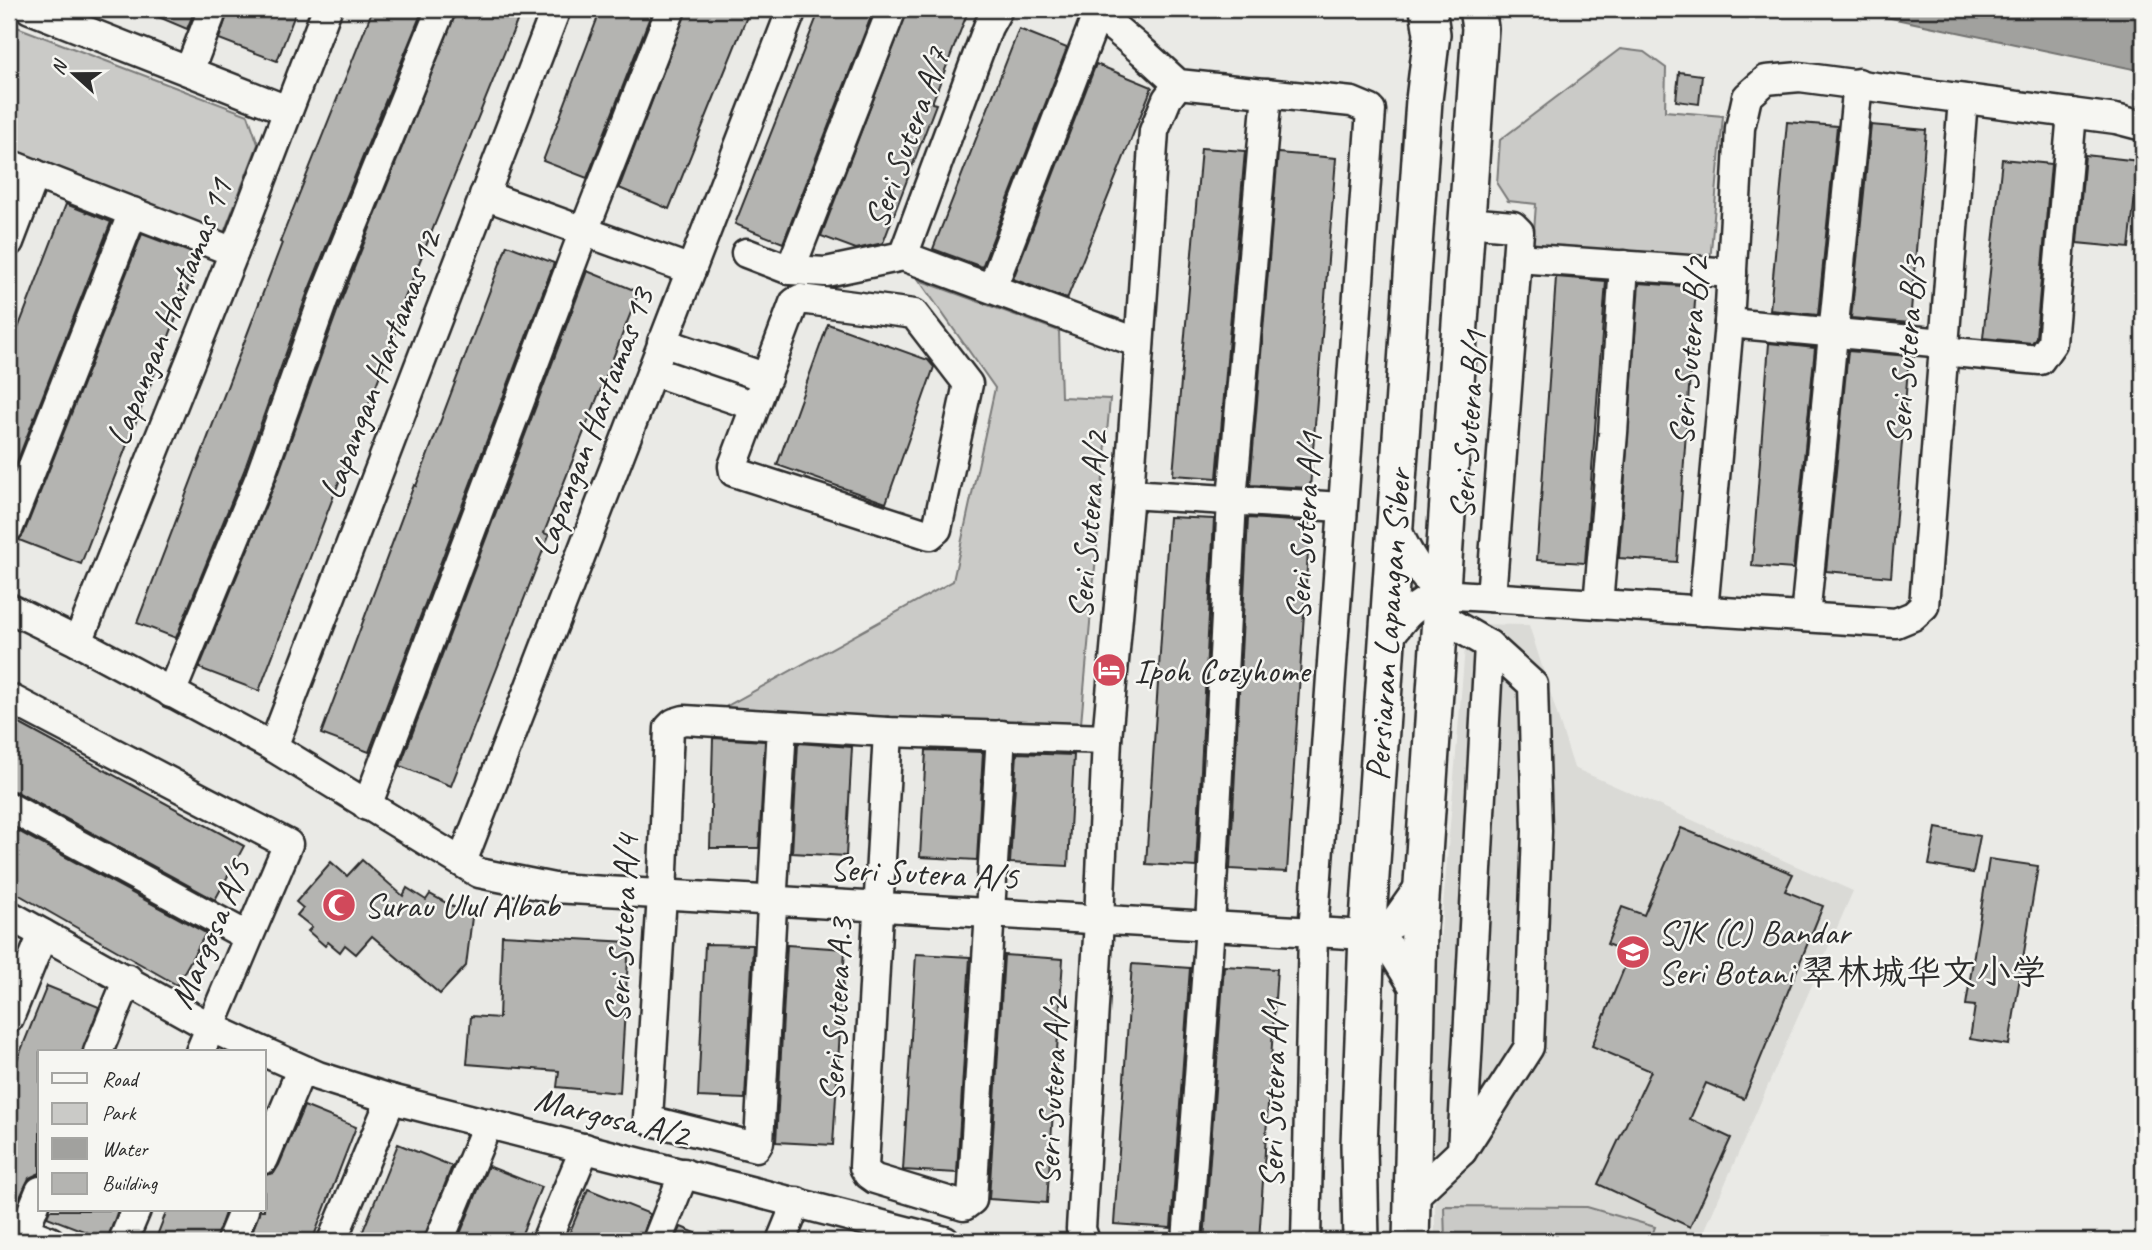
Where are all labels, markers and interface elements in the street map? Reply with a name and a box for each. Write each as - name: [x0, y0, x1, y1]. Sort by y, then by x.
- north arrow: [38, 38, 108, 108]
- street label: Seri Sutera A/7: [854, 40, 961, 234]
- text: N: [46, 55, 74, 78]
- street label: Lapangan Hartamas 11: [95, 170, 244, 452]
- street label: Lapangan Hartamas 12: [308, 222, 453, 505]
- street label: Seri Sutera B/2: [1658, 252, 1720, 447]
- street label: Seri Sutera B/3: [1875, 252, 1937, 446]
- street label: Lapangan Hartamas 13: [521, 280, 666, 562]
- street label: Seri Sutera B/1: [1439, 327, 1497, 521]
- street label: Seri Sutera A/2: [1057, 426, 1119, 621]
- street label: Seri Sutera A/1: [1275, 428, 1333, 621]
- street label: Persiaran Lapangan Siber: [1355, 465, 1422, 782]
- place label: Ipoh Cozyhome: [1134, 648, 1312, 693]
- hotel icon: Ipoh Cozyhome: [1090, 651, 1128, 689]
- street label: Seri Sutera A/4: [595, 831, 650, 1024]
- street label: Seri Sutera A/5: [829, 846, 1021, 901]
- street label: Margosa A/5: [159, 851, 262, 1015]
- place label: Surau Ulul Albab: [364, 883, 561, 928]
- mosque icon: Surau Ulul Albab: [320, 886, 358, 924]
- place label: SJK (C) Bandar Seri Botani 翠林城华文小学: [1658, 910, 2046, 995]
- street label: Seri Sutera A.3: [809, 915, 863, 1103]
- school or university icon: SJK (C) Bandar Seri Botani 翠林城华文小学: [1614, 933, 1652, 971]
- street label: Seri Sutera A/2: [1025, 993, 1080, 1186]
- street label: Seri Sutera A/1: [1249, 997, 1297, 1188]
- legend: [38, 1050, 266, 1212]
- text: Road: [102, 1066, 141, 1092]
- street label: Margosa A/2: [530, 1076, 697, 1159]
- text: Park: [102, 1100, 137, 1126]
- text: Water: [102, 1136, 149, 1162]
- text: Building: [102, 1170, 159, 1196]

